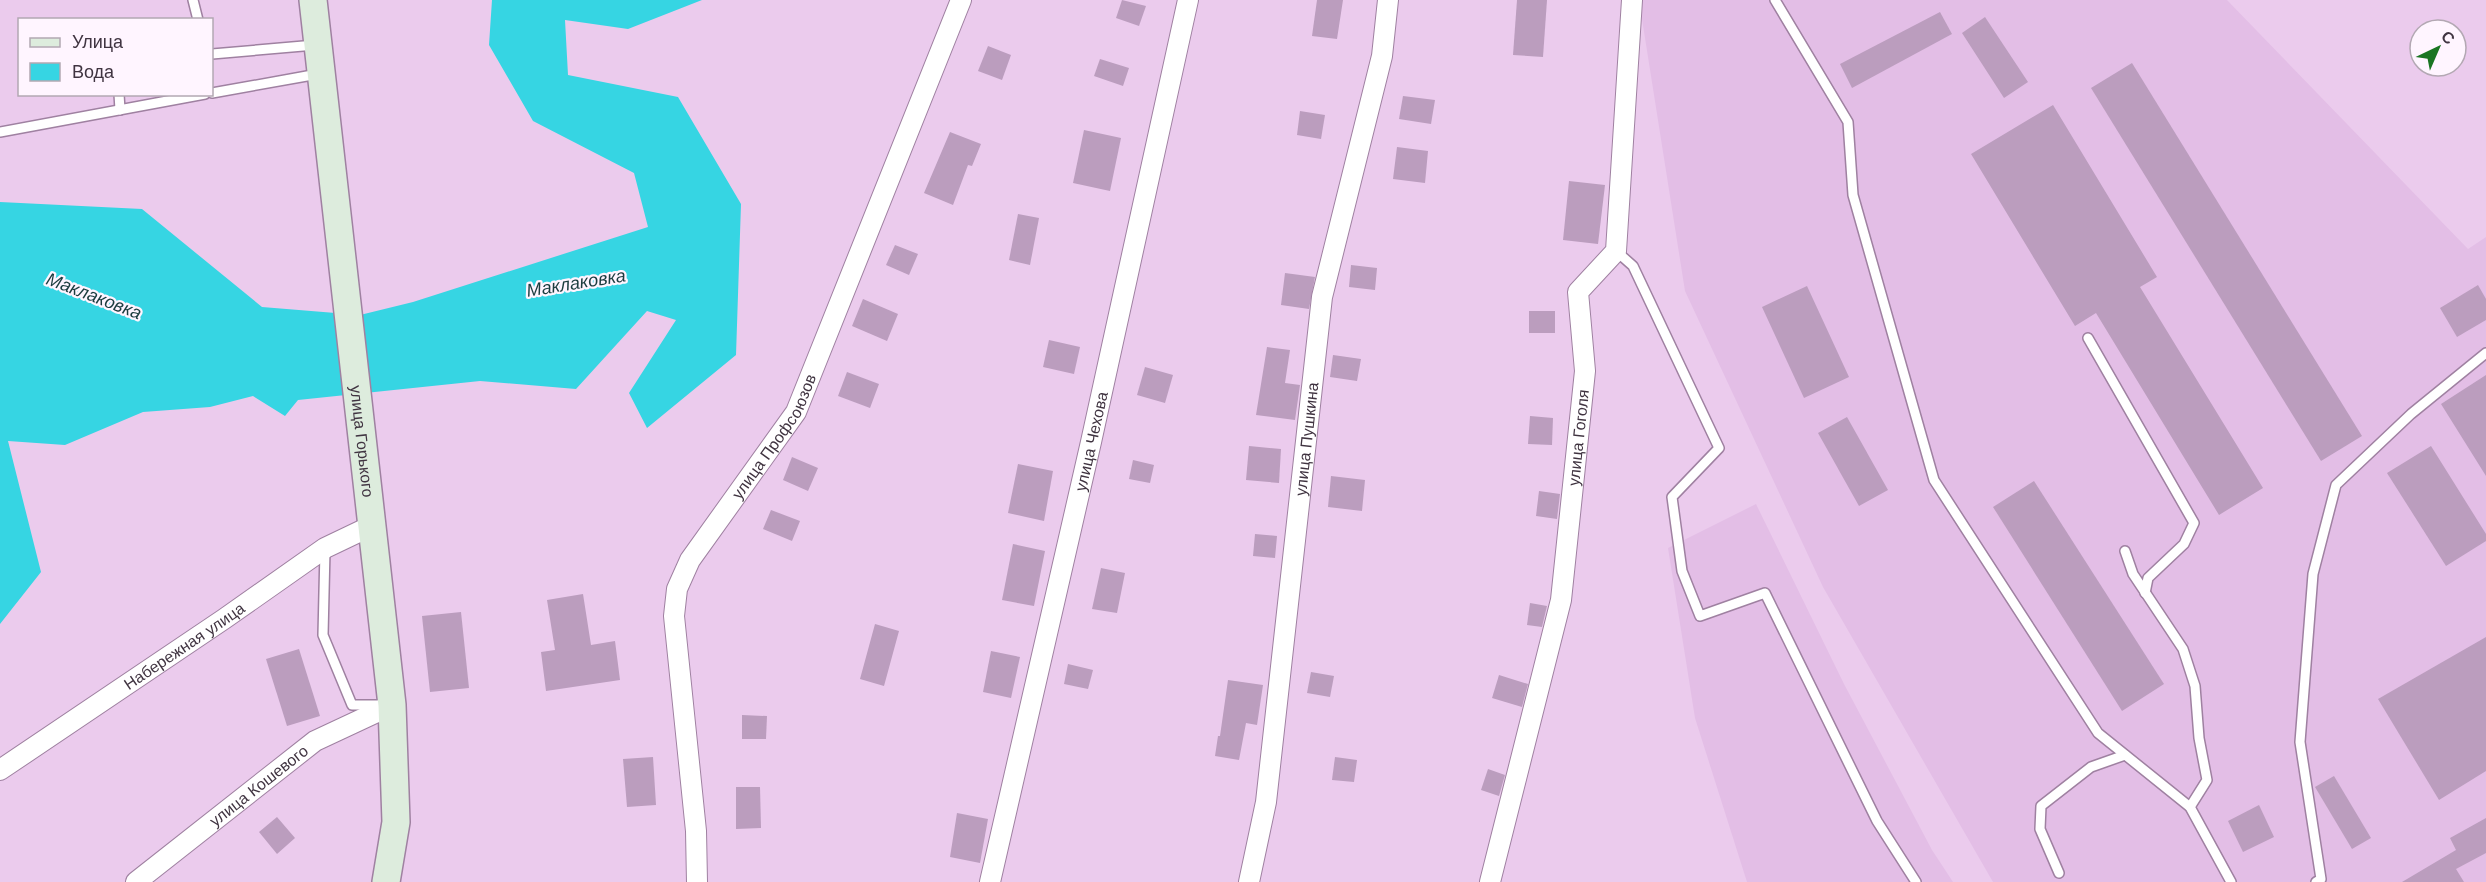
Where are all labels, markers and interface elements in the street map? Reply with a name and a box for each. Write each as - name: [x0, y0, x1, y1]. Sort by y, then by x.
- legend: [18, 18, 213, 96]
- north arrow: [2408, 18, 2468, 78]
- text: С: [2438, 27, 2458, 48]
- text: Улица: [72, 32, 124, 52]
- text: Вода: [72, 62, 115, 82]
- water label: Маклаковка: [525, 265, 627, 301]
- water label: Маклаковка: [44, 269, 144, 323]
- street label: улица Профсоюзов: [728, 372, 819, 502]
- street label: улица Пушкина: [1291, 381, 1321, 497]
- street label: улица Горького: [348, 384, 377, 498]
- street label: улица Гоголя: [1565, 389, 1592, 487]
- street label: улица Чехова: [1071, 390, 1110, 493]
- street label: Набережная улица: [121, 599, 247, 693]
- street label: улица Кошевого: [206, 742, 311, 829]

